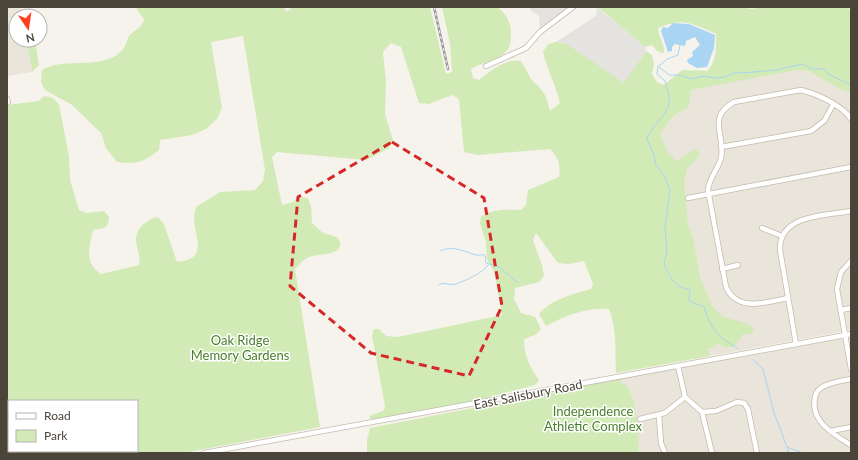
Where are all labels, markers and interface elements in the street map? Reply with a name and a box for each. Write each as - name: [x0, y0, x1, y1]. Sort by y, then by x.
- north arrow: [8, 8, 48, 48]
- text: N: [25, 31, 36, 46]
- park label: Oak Ridge Memory Gardens: [191, 332, 290, 363]
- street label: East Salisbury Road: [472, 376, 584, 412]
- legend: [8, 400, 138, 452]
- park label: Independence Athletic Complex: [544, 403, 643, 434]
- text: Road: [44, 408, 71, 423]
- text: Park: [44, 428, 68, 443]

